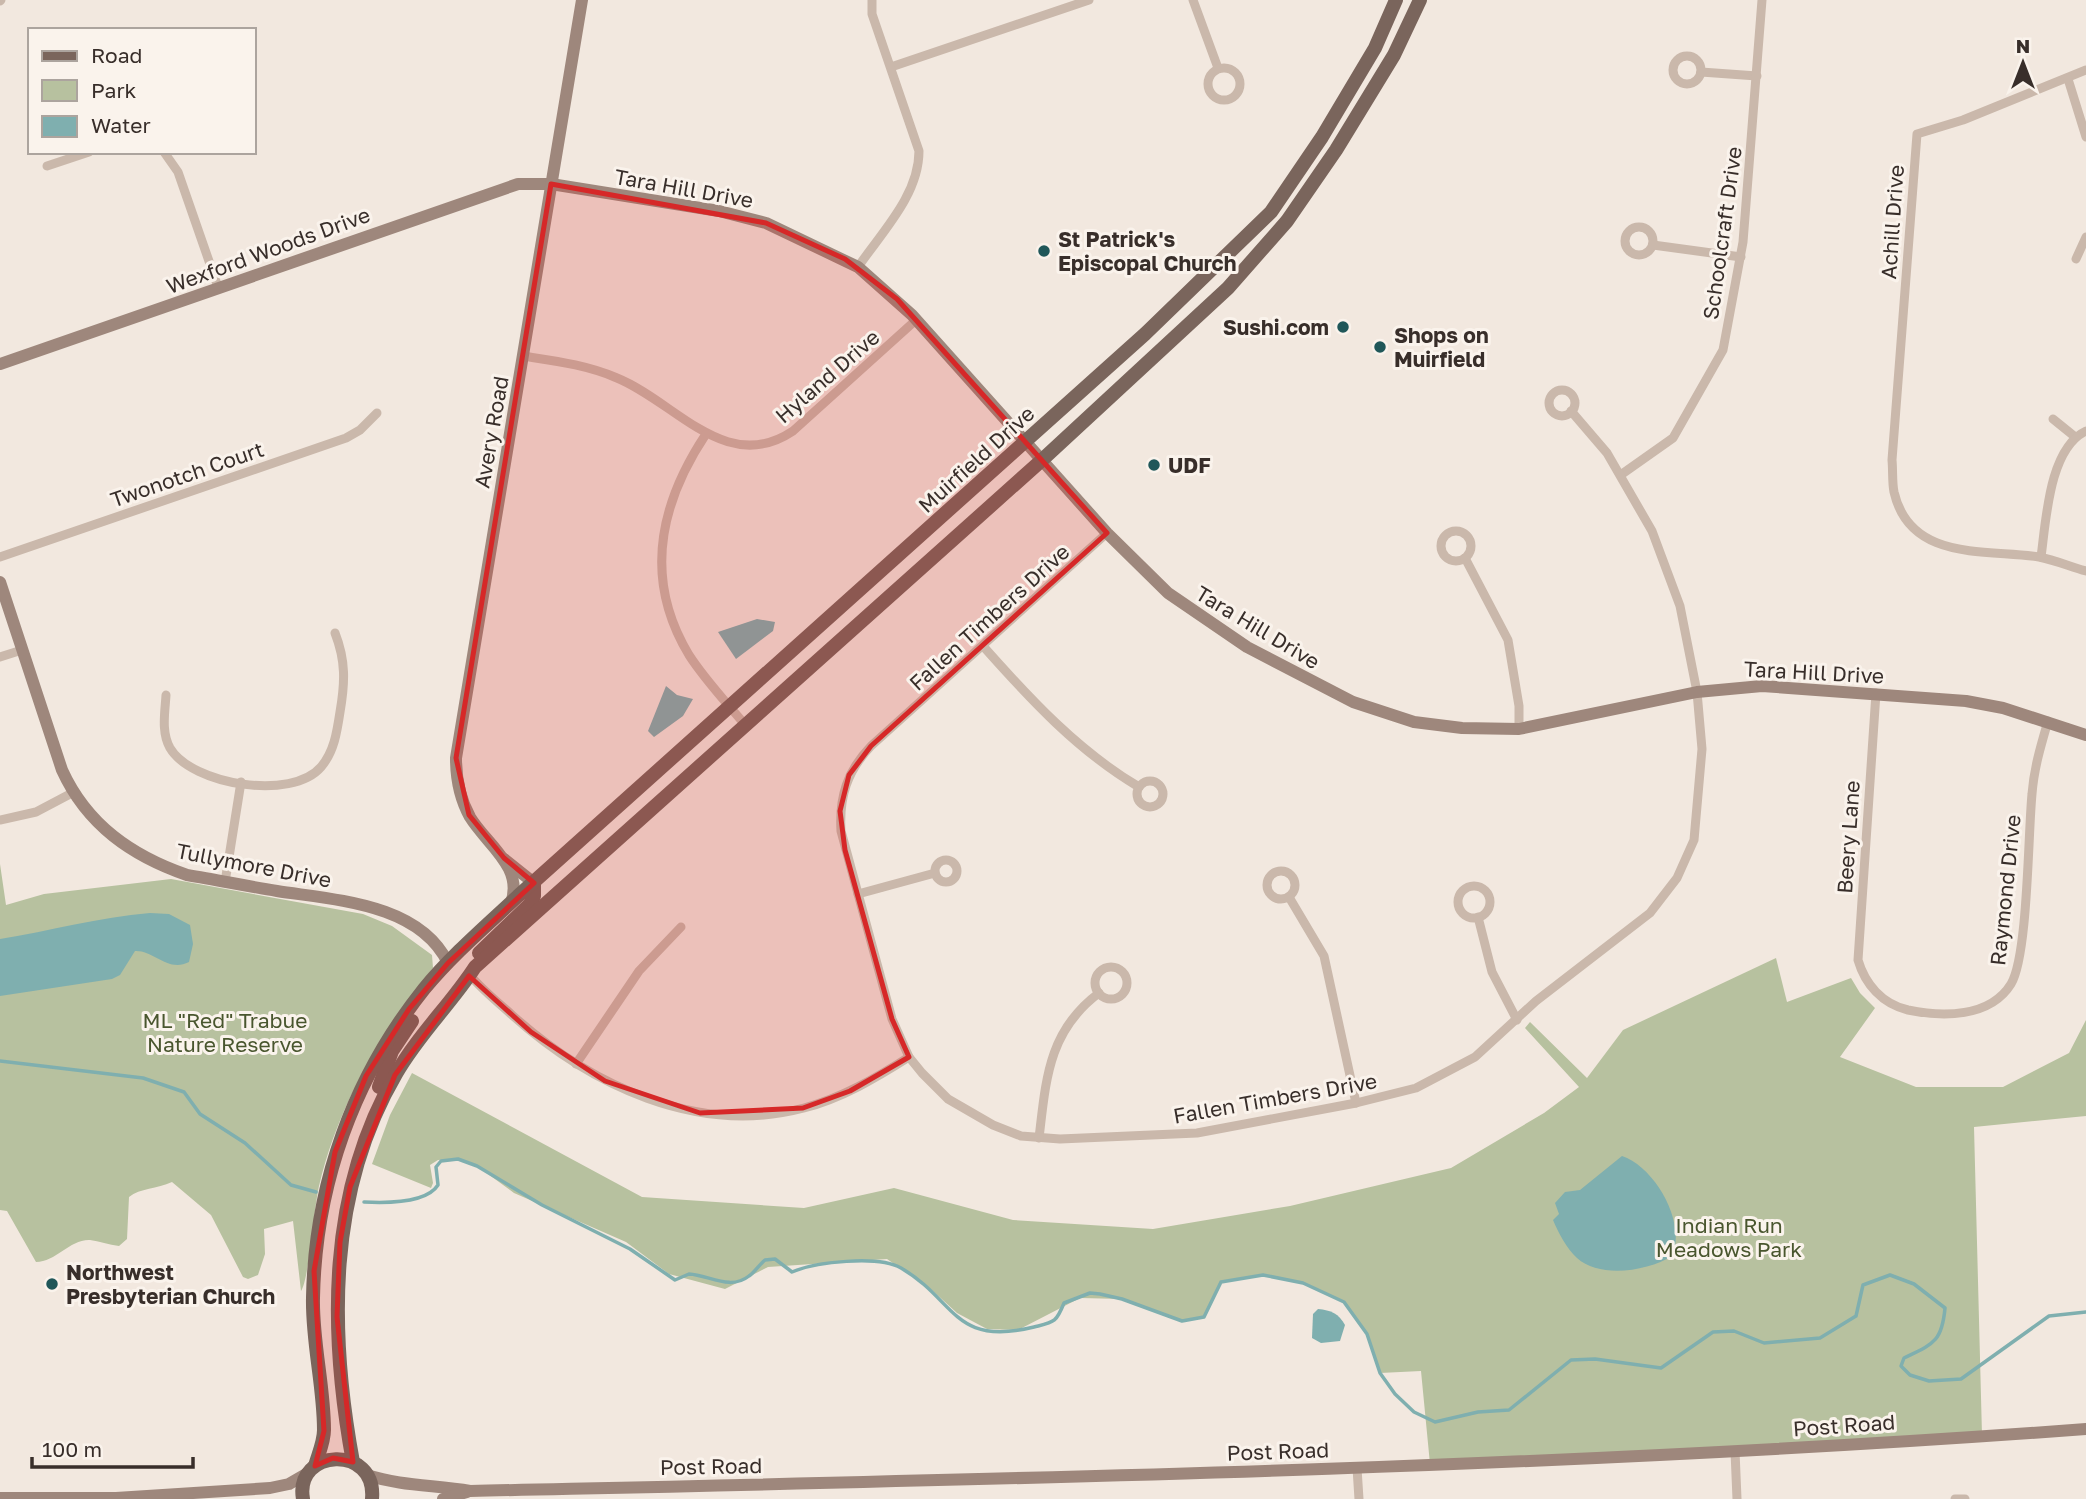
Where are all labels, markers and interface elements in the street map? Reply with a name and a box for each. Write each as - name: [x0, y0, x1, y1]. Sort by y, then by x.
- legend: [28, 28, 256, 154]
- north arrow: [1988, 28, 2058, 98]
- text: N: [2016, 34, 2030, 57]
- text: Road: [91, 42, 142, 68]
- text: Park: [91, 77, 137, 103]
- text: Water: [91, 112, 151, 138]
- street label: Schoolcraft Drive: [1697, 145, 1747, 321]
- street label: Tara Hill Drive: [613, 163, 755, 213]
- street label: Achill Drive: [1875, 164, 1909, 280]
- street label: Wexford Woods Drive: [163, 201, 373, 299]
- place label: St Patrick's Episcopal Church: [1058, 226, 1236, 276]
- marker: St Patrick's Episcopal Church: [1036, 243, 1052, 259]
- place label: Sushi.com: [1223, 314, 1329, 340]
- marker: Sushi.com: [1335, 319, 1351, 335]
- place label: Shops on Muirfield: [1394, 322, 1489, 372]
- street label: Hyland Drive: [770, 324, 884, 428]
- marker: Shops on Muirfield: [1372, 339, 1388, 355]
- street label: Avery Road: [468, 374, 514, 490]
- street label: Muirfield Drive: [913, 400, 1039, 518]
- street label: Twonotch Court: [107, 436, 267, 512]
- place label: UDF: [1168, 452, 1211, 478]
- marker: UDF: [1146, 457, 1162, 473]
- street label: Fallen Timbers Drive: [904, 538, 1074, 696]
- street label: Tara Hill Drive: [1191, 580, 1325, 674]
- street label: Tara Hill Drive: [1743, 655, 1885, 689]
- street label: Beery Lane: [1831, 780, 1865, 894]
- street label: Raymond Drive: [1984, 813, 2026, 967]
- street label: Tullymore Drive: [174, 837, 334, 893]
- park label: ML "Red" Trabue Nature Reserve: [143, 1007, 307, 1057]
- street label: Fallen Timbers Drive: [1171, 1067, 1379, 1129]
- park label: Indian Run Meadows Park: [1656, 1212, 1802, 1262]
- place label: Northwest Presbyterian Church: [66, 1259, 275, 1309]
- marker: Northwest Presbyterian Church: [44, 1276, 60, 1292]
- street label: Post Road: [1792, 1408, 1896, 1442]
- scale bar: [32, 1426, 192, 1470]
- text: 100 m: [42, 1436, 102, 1462]
- street label: Post Road: [1226, 1436, 1330, 1466]
- street label: Post Road: [660, 1452, 762, 1480]

